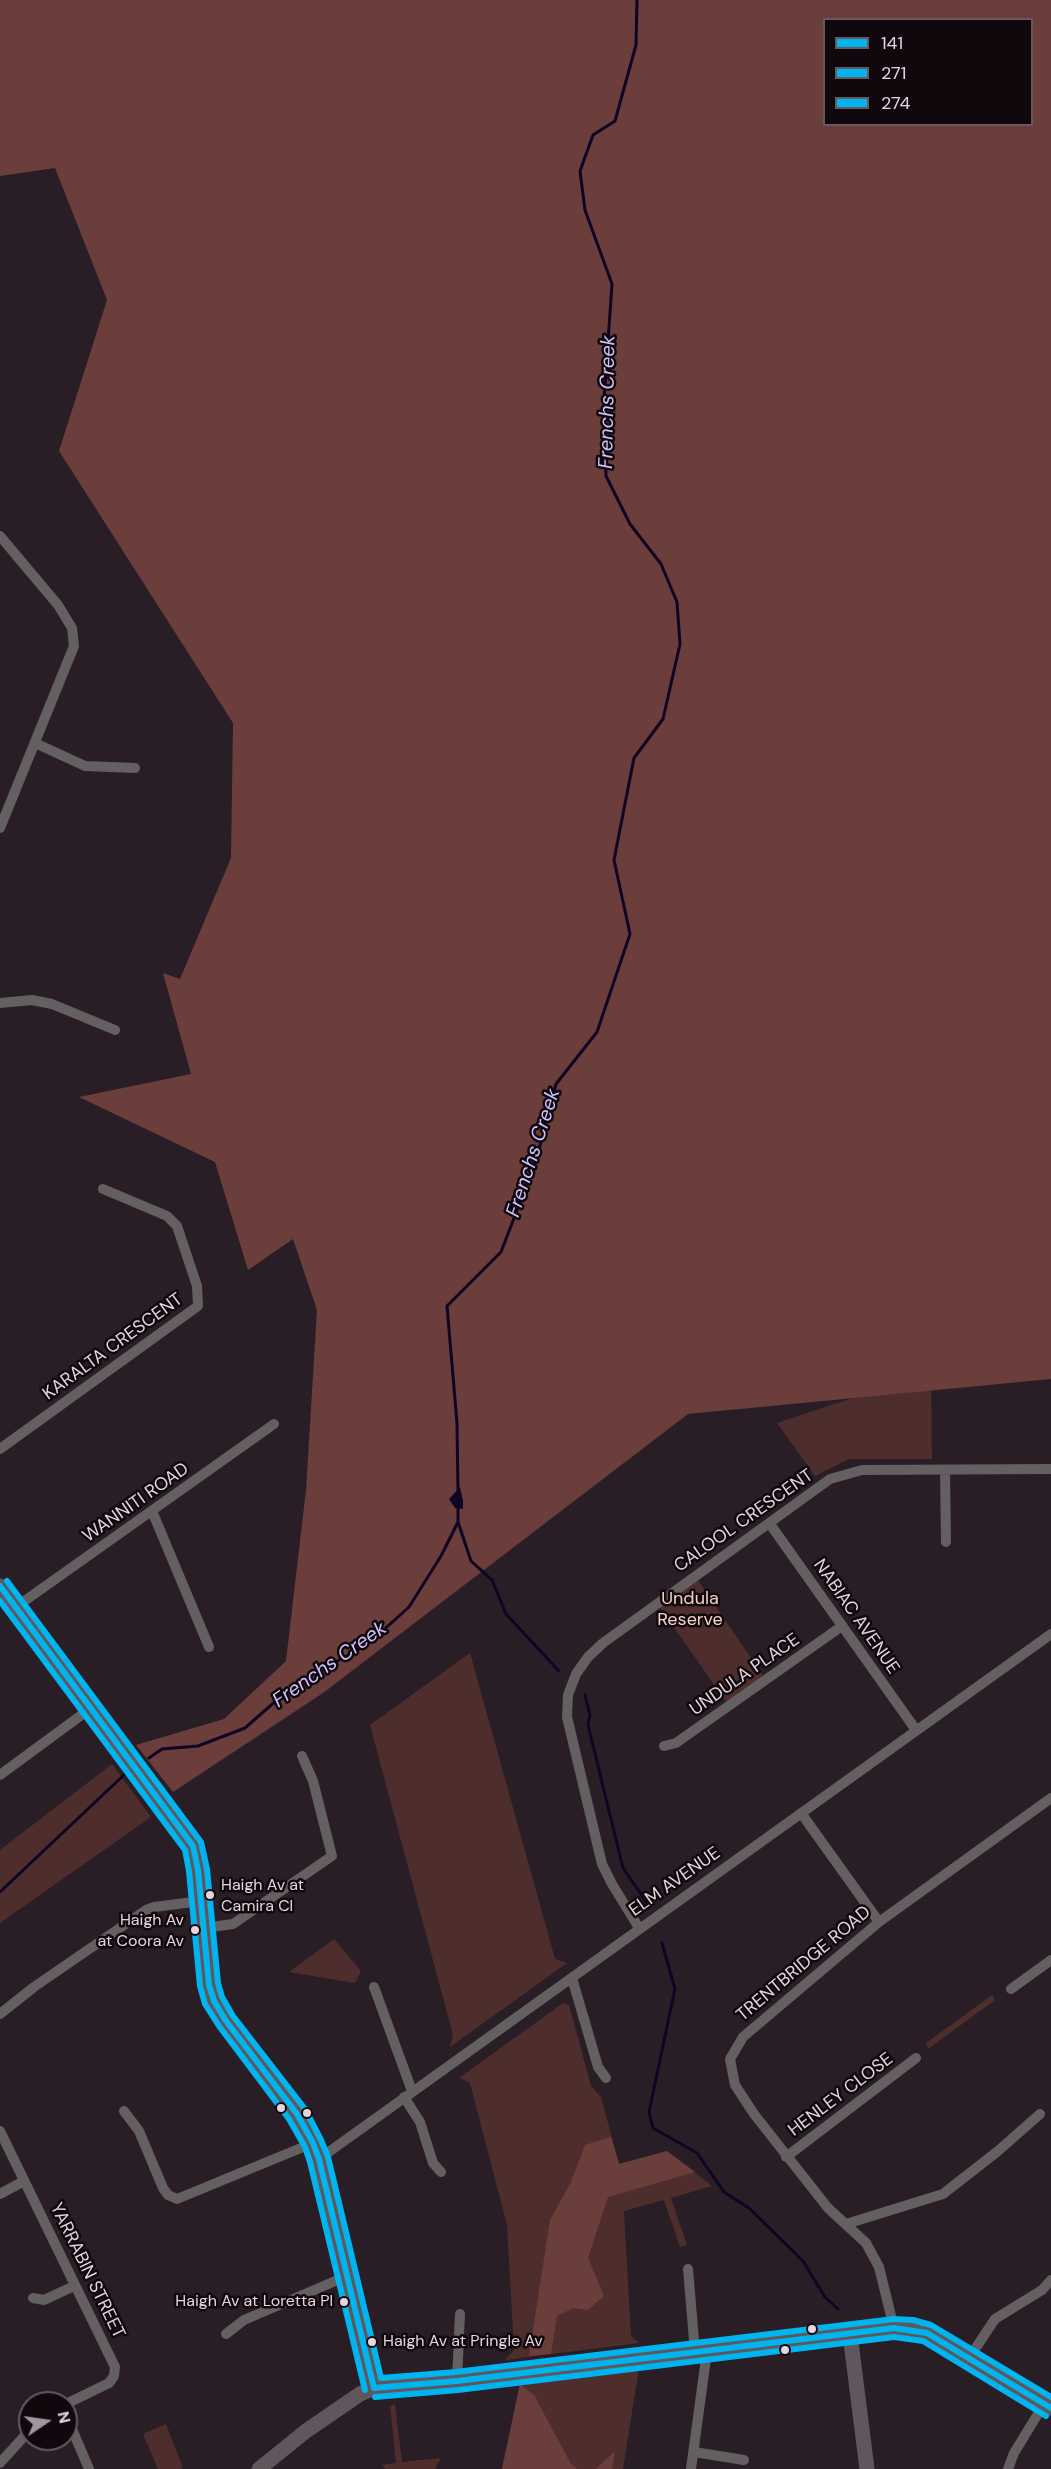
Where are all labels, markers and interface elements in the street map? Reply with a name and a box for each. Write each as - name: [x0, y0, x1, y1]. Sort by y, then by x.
- legend: [823, 18, 1033, 126]
- text: 141: [881, 31, 903, 55]
- text: 271: [881, 61, 906, 85]
- text: 274: [881, 91, 911, 115]
- water label: Frenchs Creek: [595, 335, 621, 469]
- water label: Frenchs Creek: [502, 1086, 566, 1220]
- street label: KARALTA CRESCENT: [39, 1289, 187, 1405]
- street label: WANNITI ROAD: [79, 1458, 193, 1548]
- street label: CALOOL CRESCENT: [670, 1465, 818, 1577]
- street label: NABIAC AVENUE: [808, 1555, 904, 1679]
- park label: Undula Reserve: [657, 1588, 723, 1630]
- water label: Frenchs Creek: [268, 1617, 392, 1713]
- street label: UNDULA PLACE: [686, 1629, 804, 1721]
- street label: ELM AVENUE: [625, 1843, 725, 1921]
- place label: Haigh Av at Camira Cl: [221, 1876, 304, 1914]
- marker: Haigh Av at Camira Cl: [204, 1889, 216, 1901]
- street label: TRENTBRIDGE ROAD: [733, 1902, 875, 2026]
- place label: Haigh Av at Coora Av: [97, 1911, 184, 1949]
- marker: Haigh Av at Coora Av: [189, 1924, 201, 1936]
- street label: HENLEY CLOSE: [784, 2049, 898, 2141]
- unlabelled marker: [275, 2102, 287, 2114]
- unlabelled marker: [301, 2107, 313, 2119]
- street label: YARRABIN STREET: [45, 2200, 129, 2342]
- place label: Haigh Av at Loretta Pl: [175, 2292, 333, 2312]
- marker: Haigh Av at Loretta Pl: [338, 2296, 350, 2308]
- unlabelled marker: [806, 2323, 818, 2335]
- place label: Haigh Av at Pringle Av: [383, 2332, 543, 2352]
- marker: Haigh Av at Pringle Av: [366, 2336, 378, 2348]
- unlabelled marker: [779, 2344, 791, 2356]
- north arrow: [18, 2391, 78, 2451]
- text: N: [53, 2409, 76, 2425]

